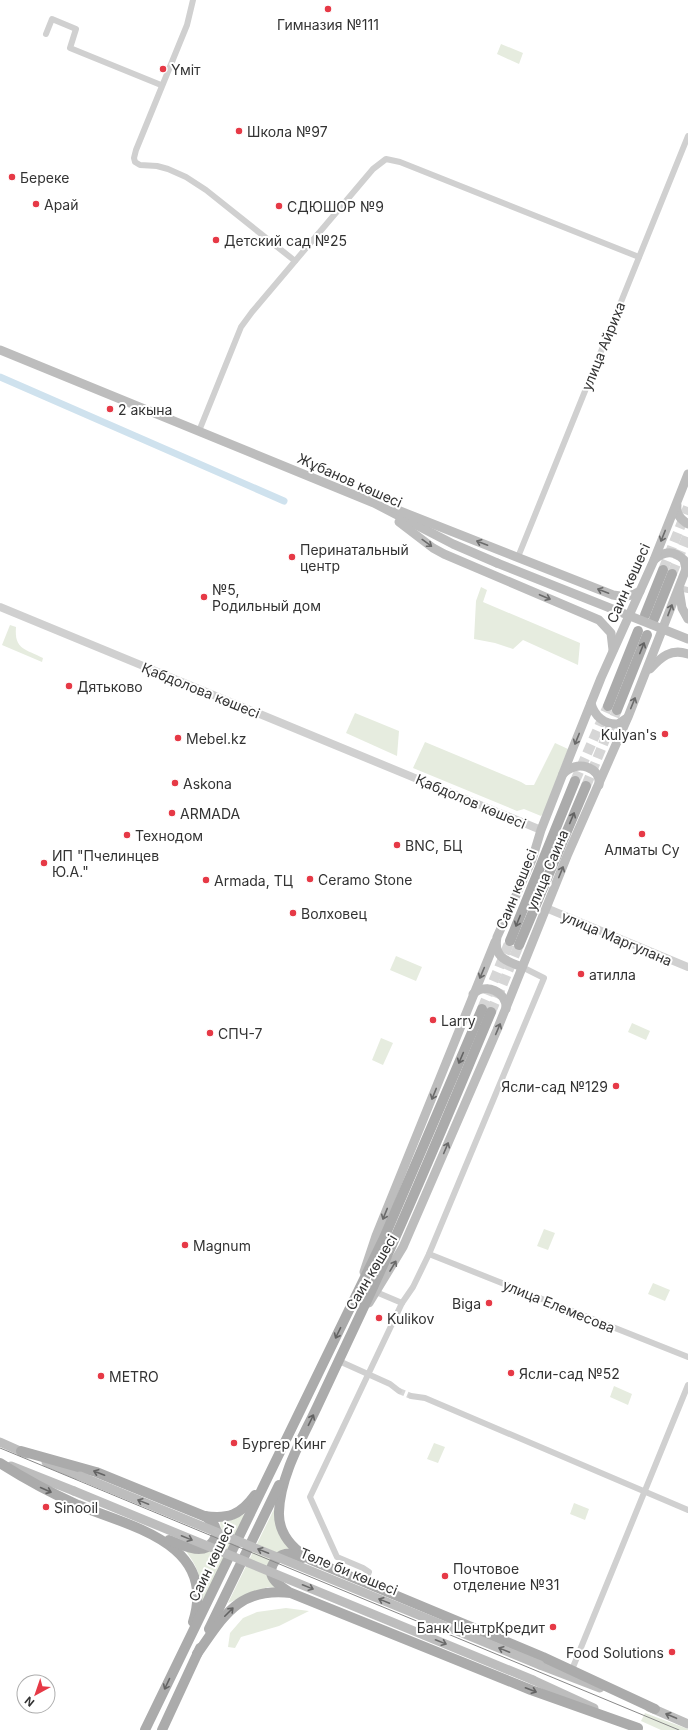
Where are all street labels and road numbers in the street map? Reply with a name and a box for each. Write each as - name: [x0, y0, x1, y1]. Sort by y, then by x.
- street label: улица Айриха: [578, 299, 628, 393]
- street label: Жұбанов көшесі: [295, 449, 405, 511]
- street label: Саин көшесі: [603, 541, 653, 625]
- street label: Қабдолова көшесі: [139, 658, 263, 722]
- street label: Қабдолов көшесі: [413, 770, 529, 832]
- street label: улица Саина: [522, 827, 572, 913]
- street label: Саин көшесі: [492, 846, 540, 932]
- street label: улица Маргулана: [559, 907, 675, 969]
- street label: Саин көшесі: [342, 1231, 400, 1313]
- street label: улица Елемесова: [500, 1276, 618, 1336]
- street label: Саин көшесі: [185, 1520, 237, 1604]
- street label: Төле би көшесі: [298, 1544, 400, 1598]

